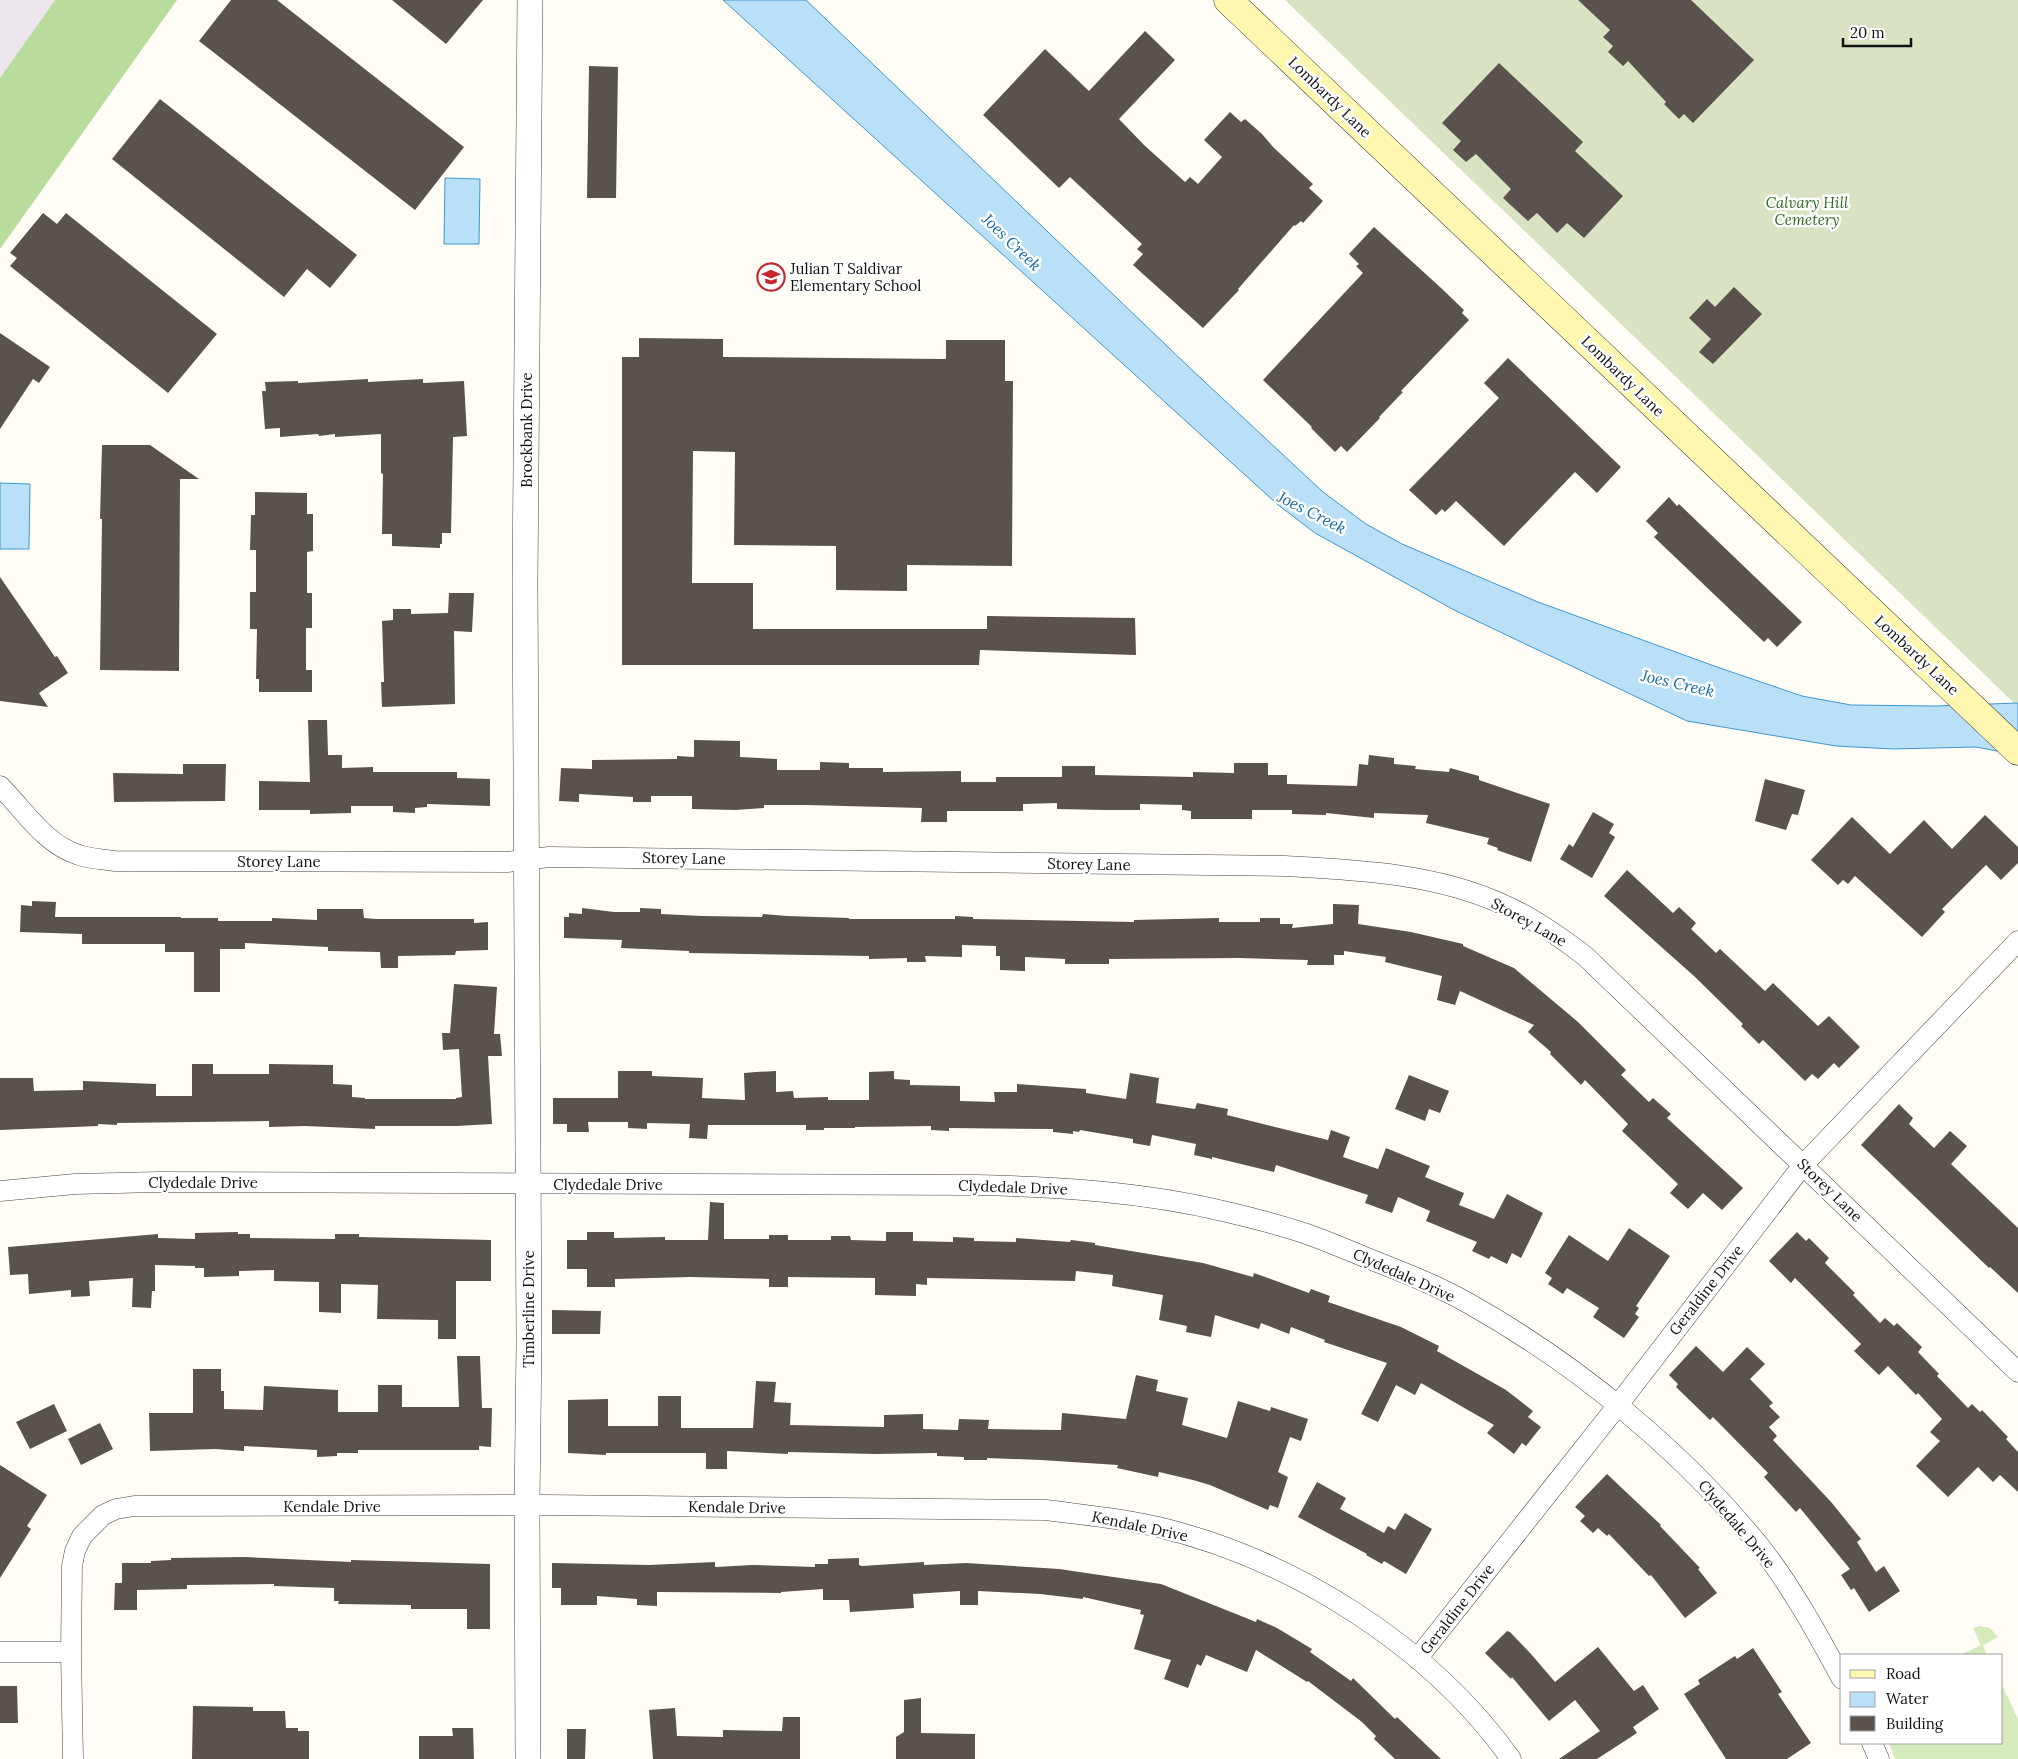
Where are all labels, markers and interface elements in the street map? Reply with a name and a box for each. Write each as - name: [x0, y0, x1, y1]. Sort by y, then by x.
- scale bar: [1843, 15, 1910, 47]
- text: 20 m: [1850, 23, 1885, 42]
- street label: Lombardy Lane: [1284, 53, 1376, 141]
- park label: Calvary Hill Cemetery: [1766, 193, 1849, 229]
- water label: Joes Creek: [978, 208, 1046, 275]
- place label: Julian T Saldivar Elementary School: [789, 259, 921, 295]
- school or university icon: Julian T Saldivar Elementary School: [756, 262, 786, 292]
- street label: Lombardy Lane: [1577, 332, 1669, 420]
- street label: Brockbank Drive: [517, 372, 536, 488]
- water label: Joes Creek: [1273, 486, 1350, 538]
- street label: Lombardy Lane: [1871, 611, 1963, 699]
- water label: Joes Creek: [1639, 665, 1716, 701]
- street label: Storey Lane: [642, 848, 726, 868]
- street label: Storey Lane: [237, 852, 321, 871]
- street label: Storey Lane: [1047, 854, 1131, 874]
- street label: Storey Lane: [1488, 893, 1570, 951]
- street label: Storey Lane: [1793, 1154, 1867, 1226]
- street label: Clydedale Drive: [148, 1173, 258, 1192]
- street label: Clydedale Drive: [553, 1175, 663, 1194]
- street label: Clydedale Drive: [958, 1176, 1068, 1198]
- street label: Geraldine Drive: [1665, 1241, 1747, 1339]
- street label: Clydedale Drive: [1350, 1244, 1458, 1306]
- street label: Timberline Drive: [519, 1250, 538, 1368]
- street label: Clydedale Drive: [1694, 1476, 1780, 1572]
- street label: Kendale Drive: [283, 1497, 381, 1516]
- street label: Kendale Drive: [688, 1497, 786, 1517]
- street label: Kendale Drive: [1090, 1507, 1190, 1545]
- street label: Geraldine Drive: [1416, 1560, 1498, 1658]
- legend: [1840, 1654, 2003, 1744]
- text: Road: [1886, 1664, 1921, 1683]
- text: Water: [1886, 1689, 1929, 1708]
- text: Building: [1886, 1714, 1944, 1733]

